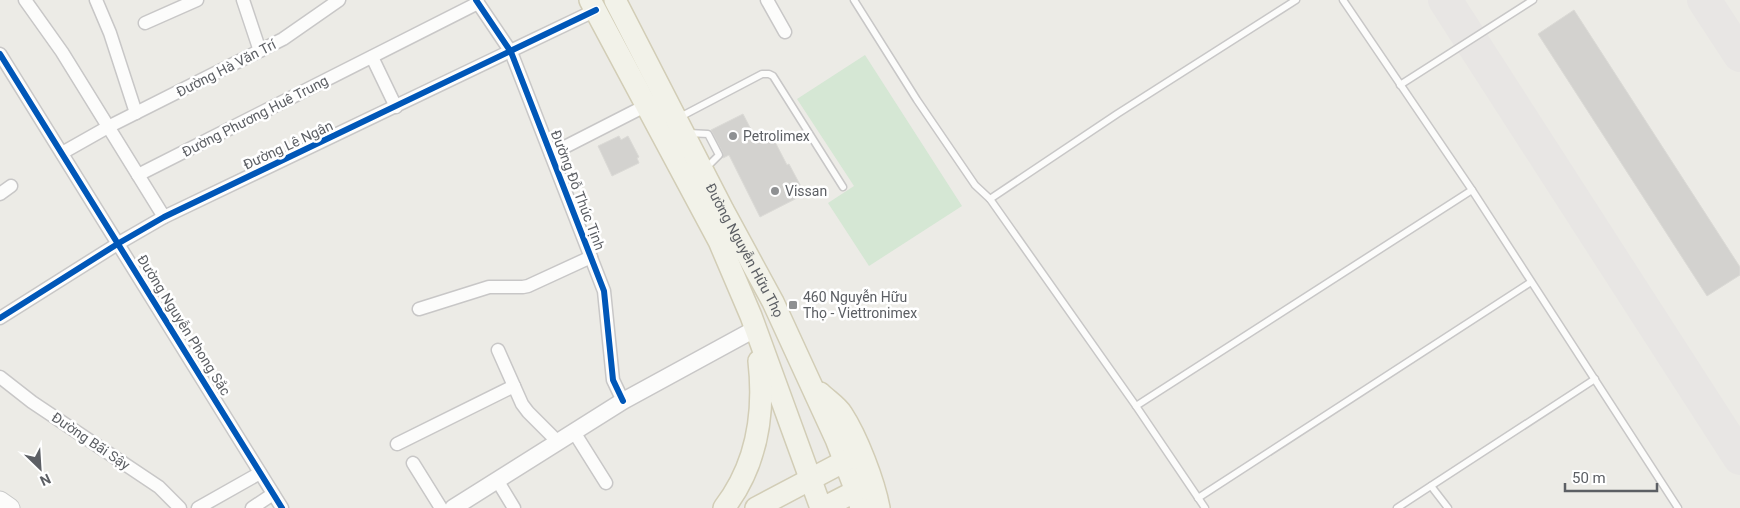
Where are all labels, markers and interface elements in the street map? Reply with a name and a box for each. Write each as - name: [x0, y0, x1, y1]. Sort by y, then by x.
- street label: Đường Hà Văn Trí: [174, 36, 279, 100]
- street label: Đường Phương Huê Trung: [179, 72, 331, 160]
- street label: Đường Lê Ngân: [241, 117, 335, 173]
- street label: Đường Đỗ Thúc Tịnh: [548, 128, 608, 252]
- place label: Petrolimex: [743, 128, 810, 144]
- marker: Petrolimex: [727, 130, 739, 142]
- street label: Đường Nguyễn Hữu Thọ: [703, 181, 787, 320]
- place label: Vissan: [785, 183, 827, 199]
- marker: Vissan: [769, 185, 781, 197]
- street label: Đường Nguyễn Phong Sắc: [134, 252, 234, 398]
- place label: 460 Nguyễn Hữu Thọ - Viettronimex: [803, 289, 917, 321]
- marker: 460 Nguyễn Hữu Thọ - Viettronimex: [787, 299, 799, 311]
- street label: Đường Bãi Sậy: [49, 409, 133, 473]
- north arrow: [15, 443, 65, 493]
- scale bar: [1565, 460, 1658, 492]
- text: 50 m: [1572, 469, 1606, 487]
- text: N: [38, 470, 53, 489]

